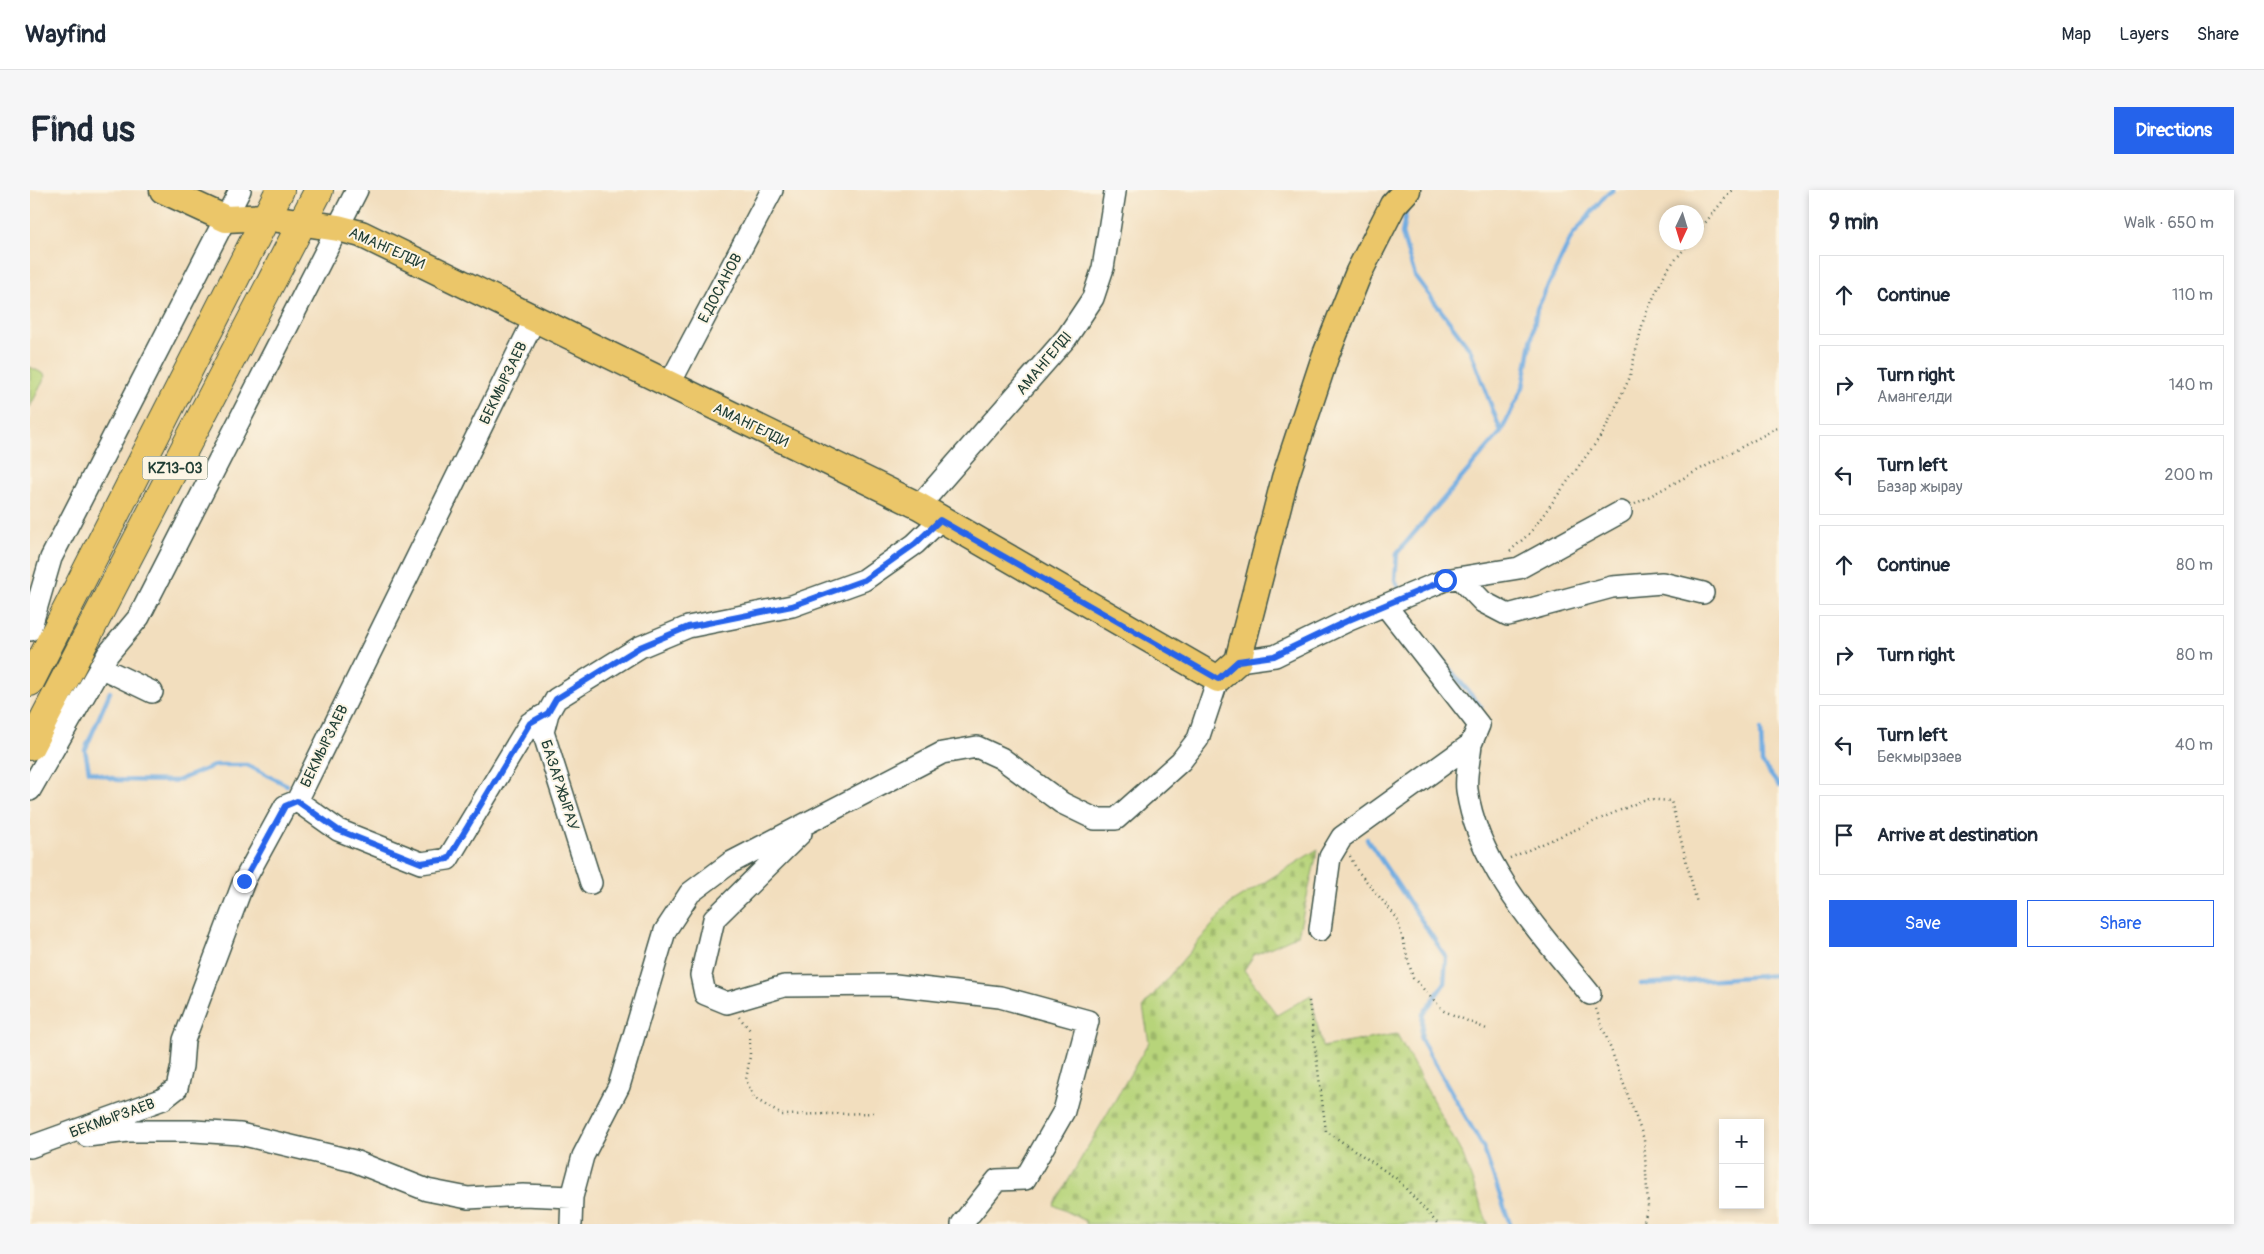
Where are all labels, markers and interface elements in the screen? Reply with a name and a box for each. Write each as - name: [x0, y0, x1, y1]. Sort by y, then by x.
- text: Wayfind: [25, 20, 106, 49]
- text: Map: [2062, 23, 2091, 46]
- text: Layers: [2119, 23, 2169, 46]
- text: Share: [2197, 23, 2239, 46]
- button: Directions: [2114, 107, 2234, 154]
- text: Find us: [30, 108, 135, 152]
- north arrow: [1659, 205, 1704, 250]
- text: 9 min: [1829, 209, 1878, 236]
- text: Walk · 650 m: [2124, 213, 2214, 233]
- street label: АМАНГЕЛДИ: [346, 223, 428, 274]
- street label: Е.ДОСАНОВ: [694, 250, 747, 326]
- icon: ahead: [1830, 281, 1858, 309]
- text: Continue: [1877, 283, 1950, 307]
- text: 110 m: [2172, 285, 2213, 305]
- street label: АМАНГЕЛДІ: [1012, 328, 1076, 399]
- street label: БЕКМЫРЗАЕВ: [475, 339, 532, 428]
- text: Turn right: [1877, 363, 1955, 387]
- icon: right: [1830, 371, 1858, 399]
- text: 140 m: [2169, 375, 2213, 395]
- text: Амангелди: [1877, 387, 1952, 407]
- street label: АМАНГЕЛДИ: [710, 399, 792, 452]
- text: Turn left: [1877, 453, 1947, 477]
- road number: KZ13-03: [142, 456, 208, 480]
- icon: left: [1830, 461, 1858, 489]
- text: 200 m: [2165, 465, 2213, 485]
- text: Базар жырау: [1877, 477, 1963, 497]
- icon: ahead: [1830, 551, 1858, 579]
- text: Continue: [1877, 553, 1950, 577]
- text: 80 m: [2176, 555, 2213, 575]
- route start: [1434, 569, 1457, 592]
- icon: right: [1830, 641, 1858, 669]
- text: Turn right: [1877, 643, 1955, 667]
- text: 80 m: [2176, 645, 2213, 665]
- street label: БЕКМЫРЗАЕВ: [296, 702, 353, 791]
- text: Turn left: [1877, 723, 1947, 747]
- icon: left: [1830, 731, 1858, 759]
- text: 40 m: [2175, 735, 2213, 755]
- street label: БАЗАР ЖЫРАУ: [536, 737, 583, 833]
- text: Бекмырзаев: [1877, 747, 1962, 767]
- icon: arrive: [1830, 821, 1858, 849]
- text: Arrive at destination: [1877, 823, 2038, 847]
- route end: [233, 870, 256, 893]
- button: Save: [1829, 900, 2017, 947]
- button: Share: [2027, 900, 2214, 947]
- street label: БЕКМЫРЗАЕВ: [67, 1094, 157, 1143]
- map controls: [1719, 1119, 1764, 1209]
- button: +: [1719, 1119, 1764, 1164]
- button: −: [1719, 1164, 1764, 1209]

